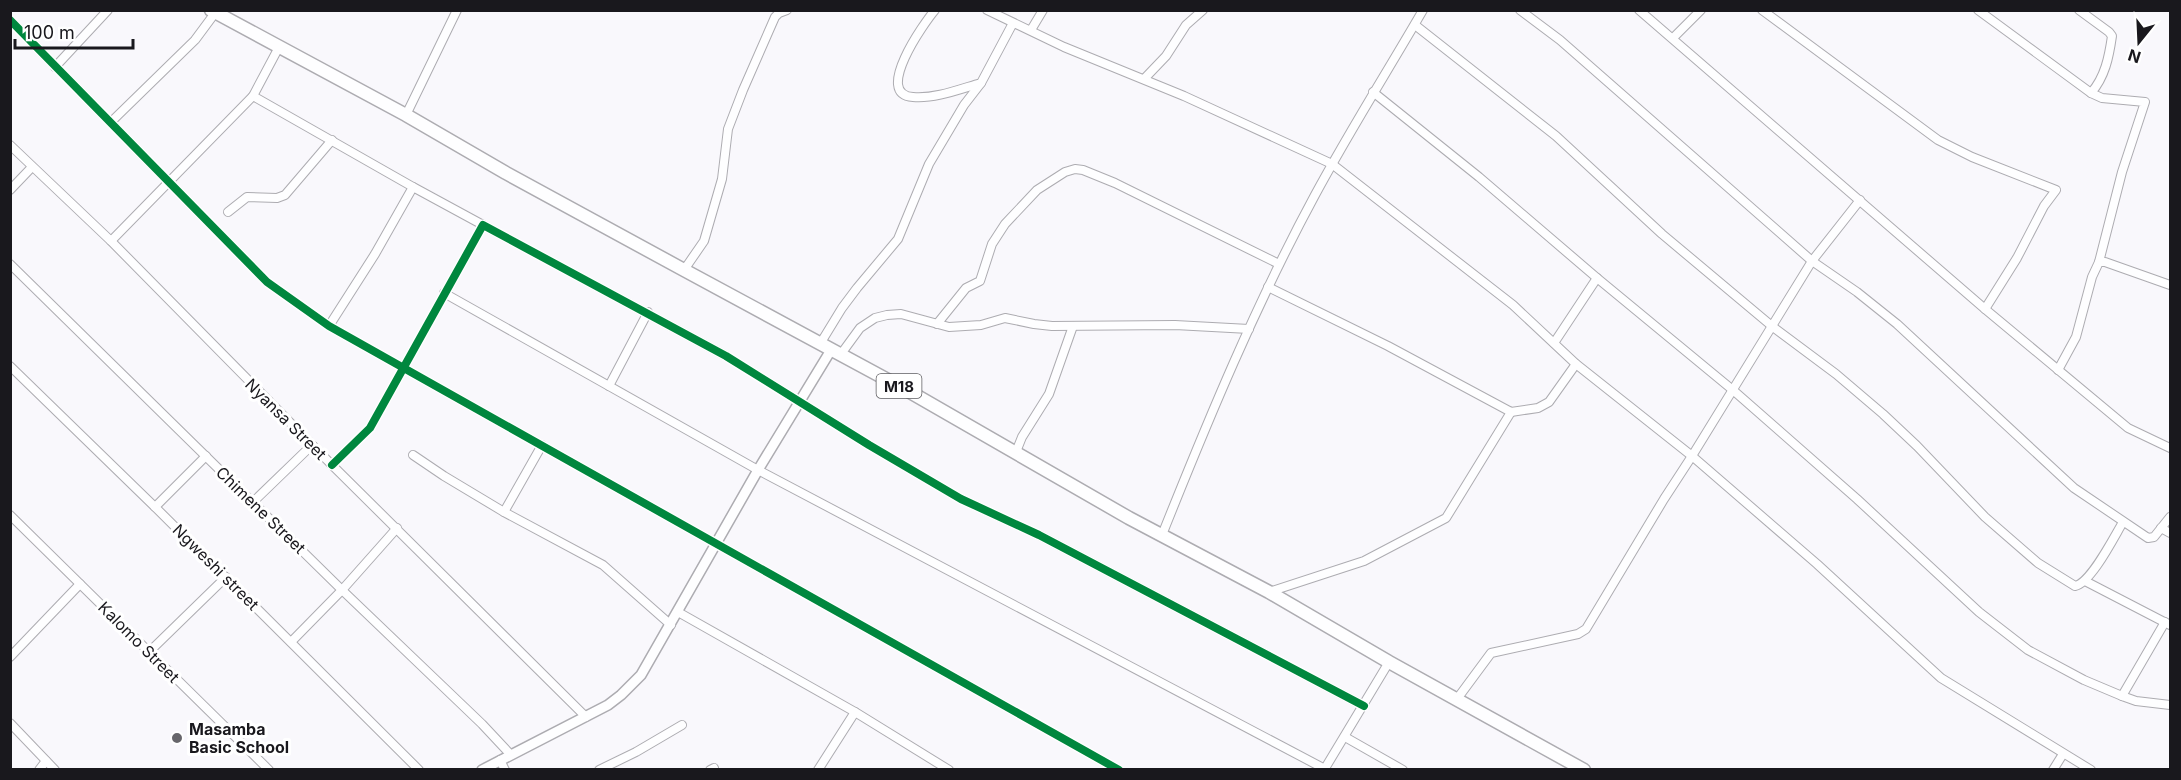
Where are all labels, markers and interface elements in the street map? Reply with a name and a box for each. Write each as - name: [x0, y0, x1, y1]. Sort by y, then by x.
- scale bar: [15, 12, 134, 50]
- north arrow: [2109, 12, 2169, 72]
- text: 100 m: [24, 22, 75, 43]
- text: N: [2125, 45, 2143, 68]
- street label: Nyansa Street: [241, 374, 331, 464]
- road number: M18: [876, 374, 922, 398]
- street label: Chimene Street: [212, 462, 310, 558]
- street label: Ngweshi street: [169, 520, 263, 614]
- street label: Kalomo Street: [94, 597, 184, 687]
- place label: Masamba Basic School: [189, 719, 289, 757]
- marker: Masamba Basic School: [170, 731, 184, 745]

